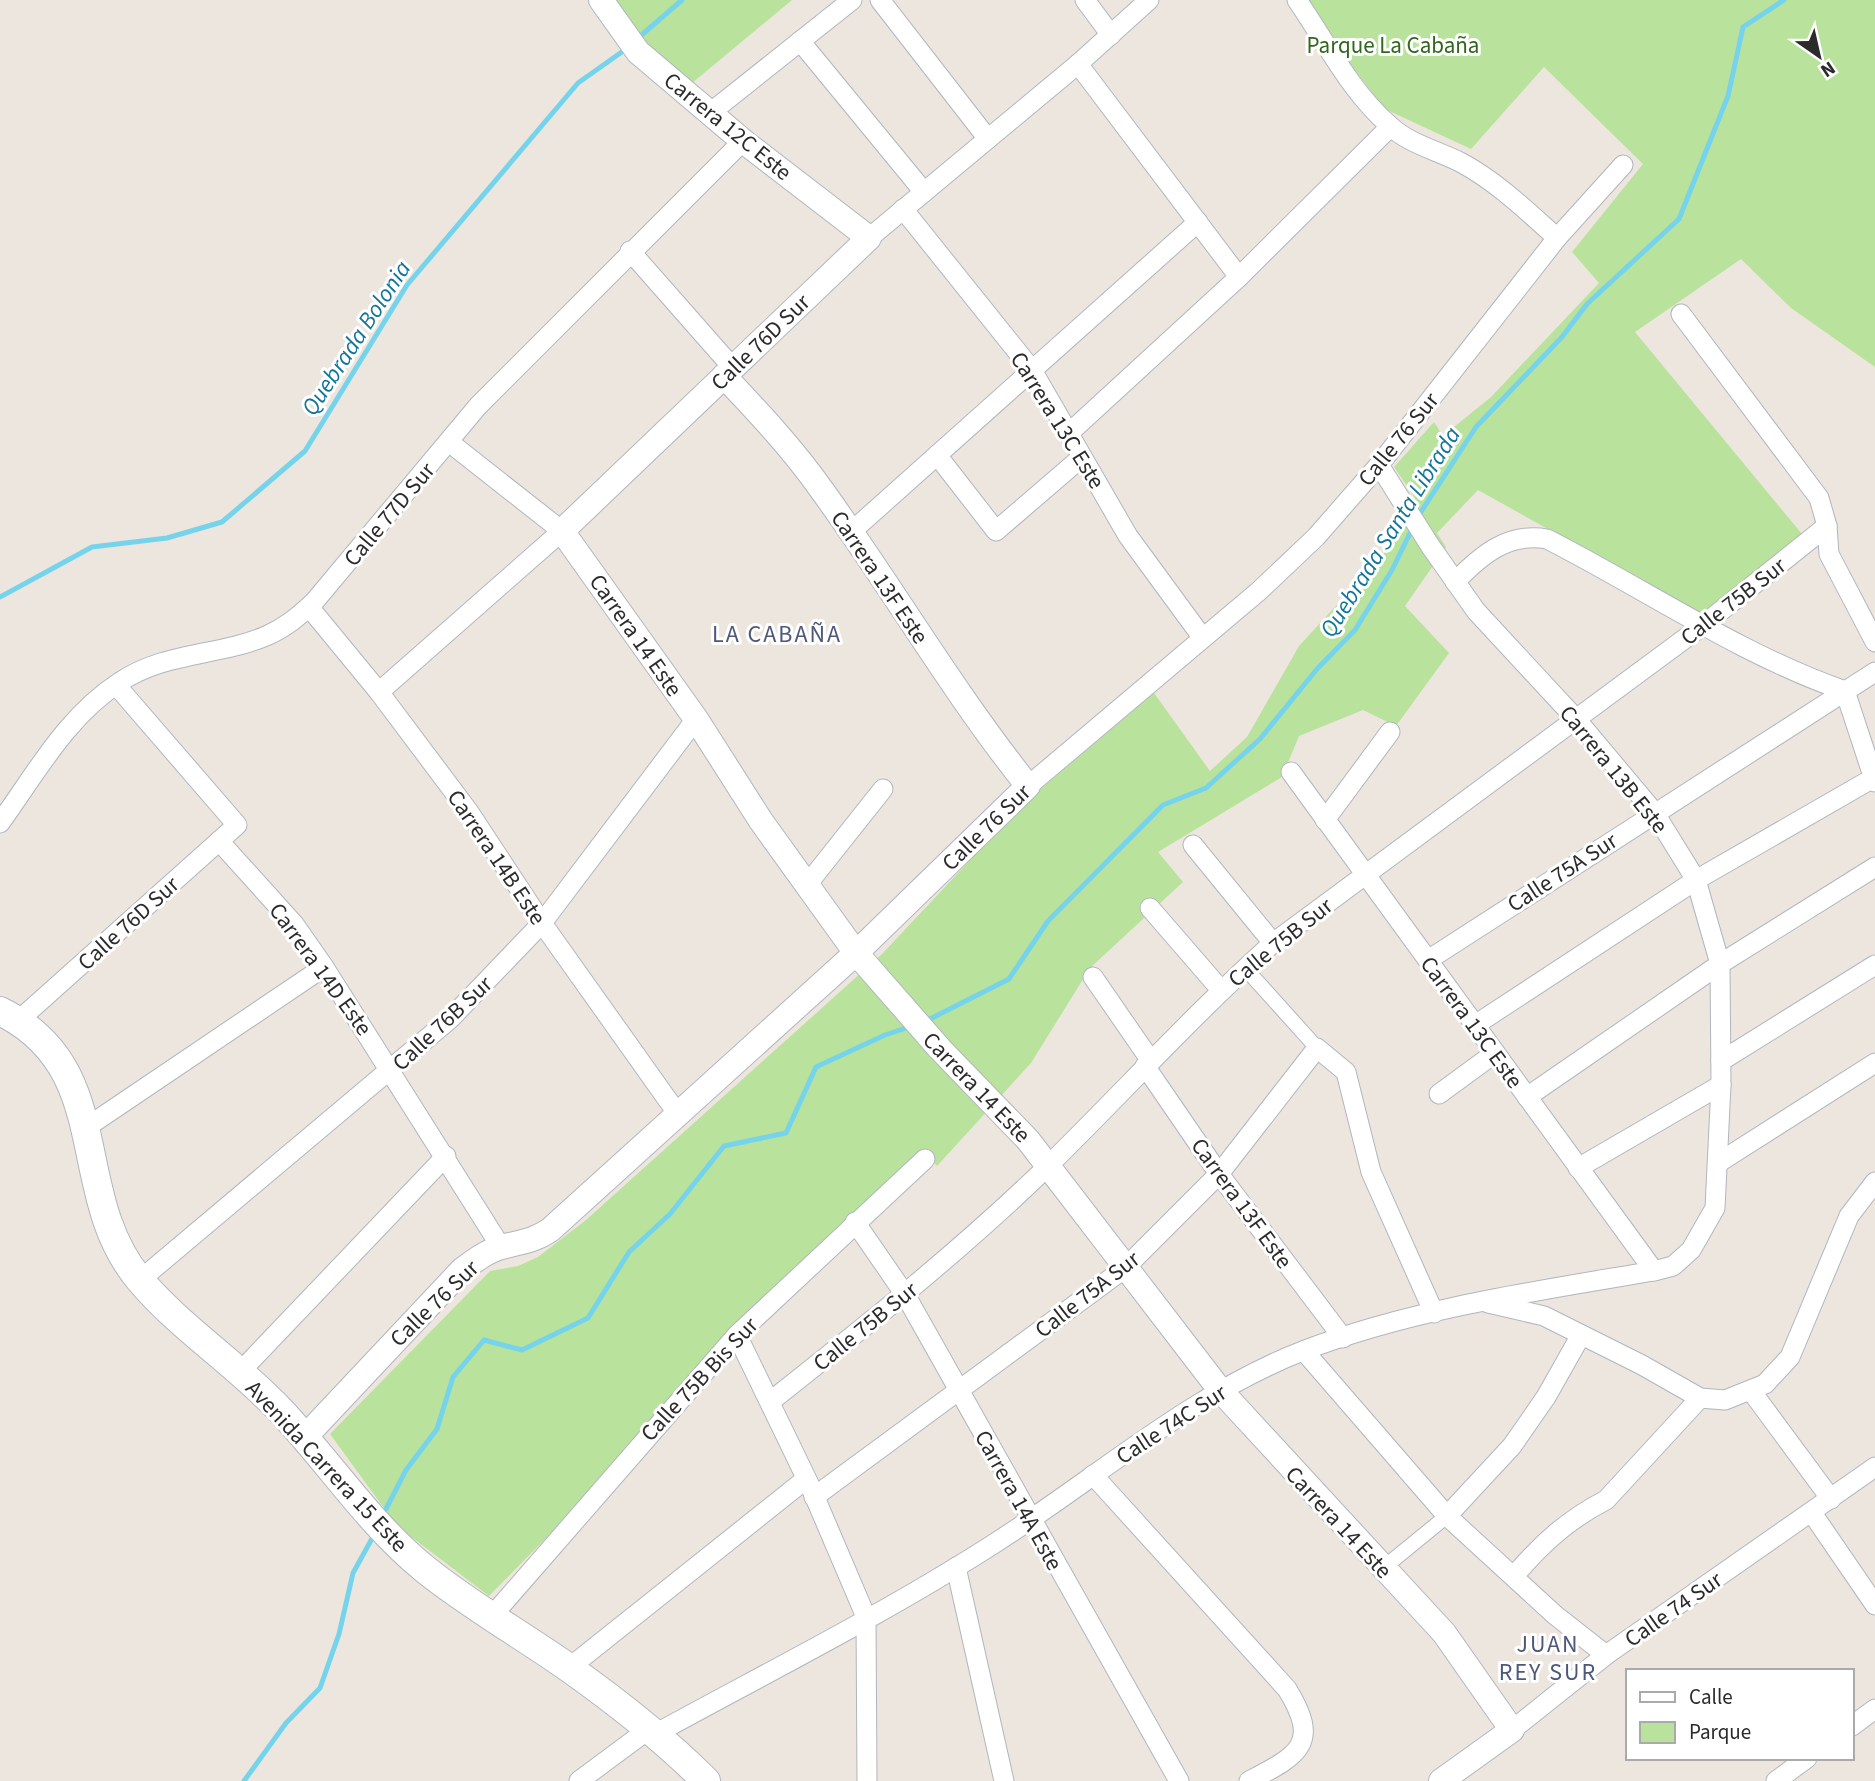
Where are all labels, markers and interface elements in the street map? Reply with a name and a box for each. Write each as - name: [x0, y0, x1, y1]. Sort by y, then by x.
- north arrow: [1784, 21, 1854, 91]
- park label: Parque La Cabaña: [1307, 29, 1479, 62]
- text: N: [1815, 54, 1840, 84]
- street label: Carrera 12C Este: [657, 64, 799, 188]
- water label: Quebrada Bolonia: [293, 254, 420, 423]
- street label: Calle 76D Sur: [703, 286, 818, 398]
- street label: Carrera 13C Este: [1002, 345, 1113, 495]
- street label: Calle 76 Sur: [1350, 384, 1447, 493]
- water label: Quebrada Santa Librada: [1311, 420, 1470, 644]
- street label: Calle 77D Sur: [336, 454, 443, 574]
- street label: Carrera 13F Este: [823, 504, 936, 651]
- street label: Calle 75B Sur: [1673, 549, 1794, 653]
- street label: Carrera 14 Este: [581, 567, 690, 703]
- district label: LA CABAÑA: [712, 617, 842, 652]
- street label: Carrera 13B Este: [1551, 698, 1676, 841]
- street label: Calle 76 Sur: [934, 776, 1039, 878]
- street label: Carrera 14B Este: [439, 783, 554, 931]
- street label: Calle 75A Sur: [1501, 824, 1625, 920]
- street label: Calle 76D Sur: [70, 868, 187, 978]
- street label: Calle 75B Sur: [1221, 889, 1341, 995]
- street label: Carrera 14D Este: [261, 896, 380, 1043]
- street label: Carrera 13C Este: [1412, 949, 1531, 1095]
- street label: Calle 76B Sur: [385, 968, 500, 1078]
- street label: Carrera 14 Este: [915, 1024, 1038, 1150]
- street label: Carrera 13F Este: [1183, 1131, 1300, 1275]
- street label: Calle 75A Sur: [1028, 1242, 1148, 1346]
- street label: Calle 76 Sur: [382, 1252, 487, 1354]
- street label: Calle 75B Sur: [806, 1273, 926, 1379]
- street label: Calle 75B Bis Sur: [633, 1309, 767, 1449]
- street label: Avenida Carrera 15 Este: [238, 1373, 415, 1560]
- street label: Calle 74C Sur: [1110, 1376, 1234, 1473]
- street label: Carrera 14A Este: [966, 1424, 1071, 1576]
- street label: Carrera 14 Este: [1278, 1459, 1400, 1586]
- street label: Calle 74 Sur: [1618, 1563, 1730, 1655]
- district label: JUAN REY SUR: [1499, 1627, 1597, 1690]
- legend: [1626, 1669, 1854, 1760]
- text: Calle: [1689, 1682, 1733, 1712]
- text: Parque: [1689, 1717, 1751, 1747]

